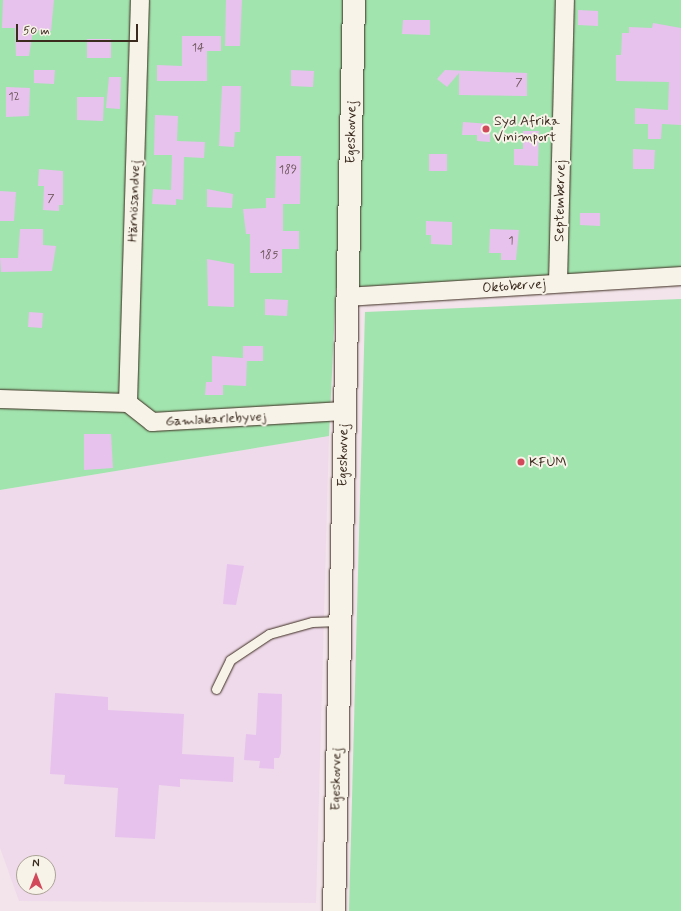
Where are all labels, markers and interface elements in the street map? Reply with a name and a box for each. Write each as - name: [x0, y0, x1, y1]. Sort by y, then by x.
- scale bar: [18, 16, 140, 42]
- text: 50 m: [23, 23, 50, 39]
- house number: 14: [192, 42, 204, 56]
- house number: 7: [515, 77, 523, 91]
- house number: 12: [8, 91, 20, 105]
- street label: Egeskovvej: [342, 100, 360, 164]
- place label: Syd Afrika Vinimport: [494, 113, 560, 146]
- marker: Syd Afrika Vinimport: [481, 124, 491, 134]
- street label: Härnösandvej: [124, 159, 144, 243]
- street label: Septembervej: [551, 160, 569, 242]
- house number: 189: [279, 164, 297, 178]
- house number: 7: [47, 193, 55, 207]
- house number: 1: [508, 235, 514, 249]
- house number: 185: [260, 249, 278, 263]
- street label: Oktobervej: [482, 275, 546, 297]
- street label: Gamlakarlebyvej: [165, 408, 267, 430]
- street label: Egeskovvej: [334, 423, 352, 487]
- place label: KFUM: [529, 454, 567, 470]
- marker: KFUM: [516, 457, 526, 467]
- street label: Egeskovvej: [327, 747, 345, 811]
- north arrow: [16, 855, 56, 895]
- text: N: [32, 857, 40, 871]

